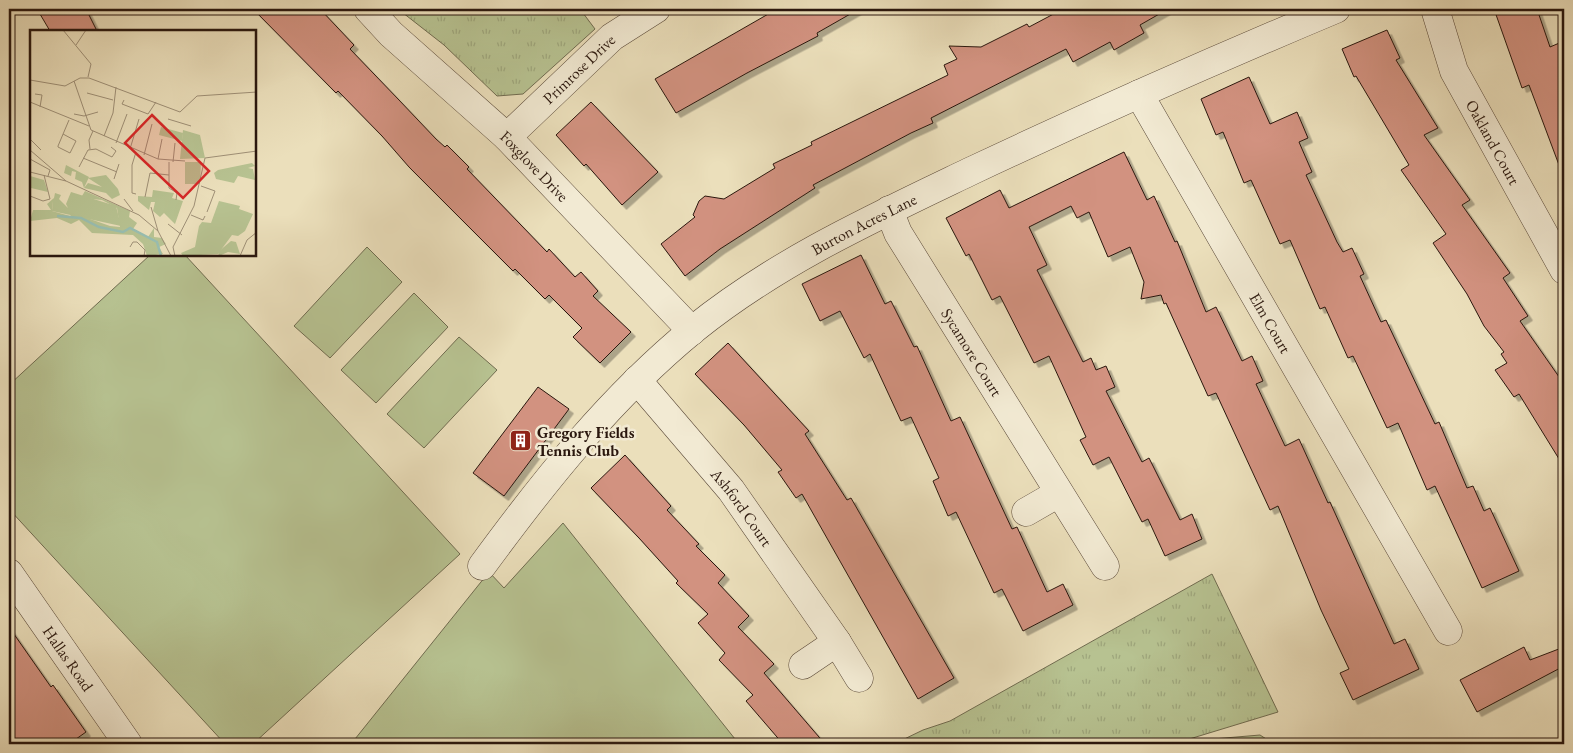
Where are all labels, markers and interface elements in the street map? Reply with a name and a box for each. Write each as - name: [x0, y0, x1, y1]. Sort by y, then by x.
- street label: Primrose Drive: [538, 29, 619, 108]
- inset map: [30, 30, 256, 256]
- street label: Oakland Court: [1461, 96, 1525, 188]
- street label: Foxglove Drive: [496, 126, 573, 206]
- street label: Burton Acres Lane: [807, 188, 920, 260]
- street label: Elm Court: [1245, 289, 1296, 357]
- street label: Sycamore Court: [937, 304, 1007, 400]
- place label: Gregory Fields Tennis Club: [537, 422, 635, 461]
- building icon: Gregory Fields Tennis Club: [509, 429, 533, 453]
- street label: Ashford Court: [706, 463, 778, 550]
- street label: Hallas Road: [38, 621, 99, 696]

